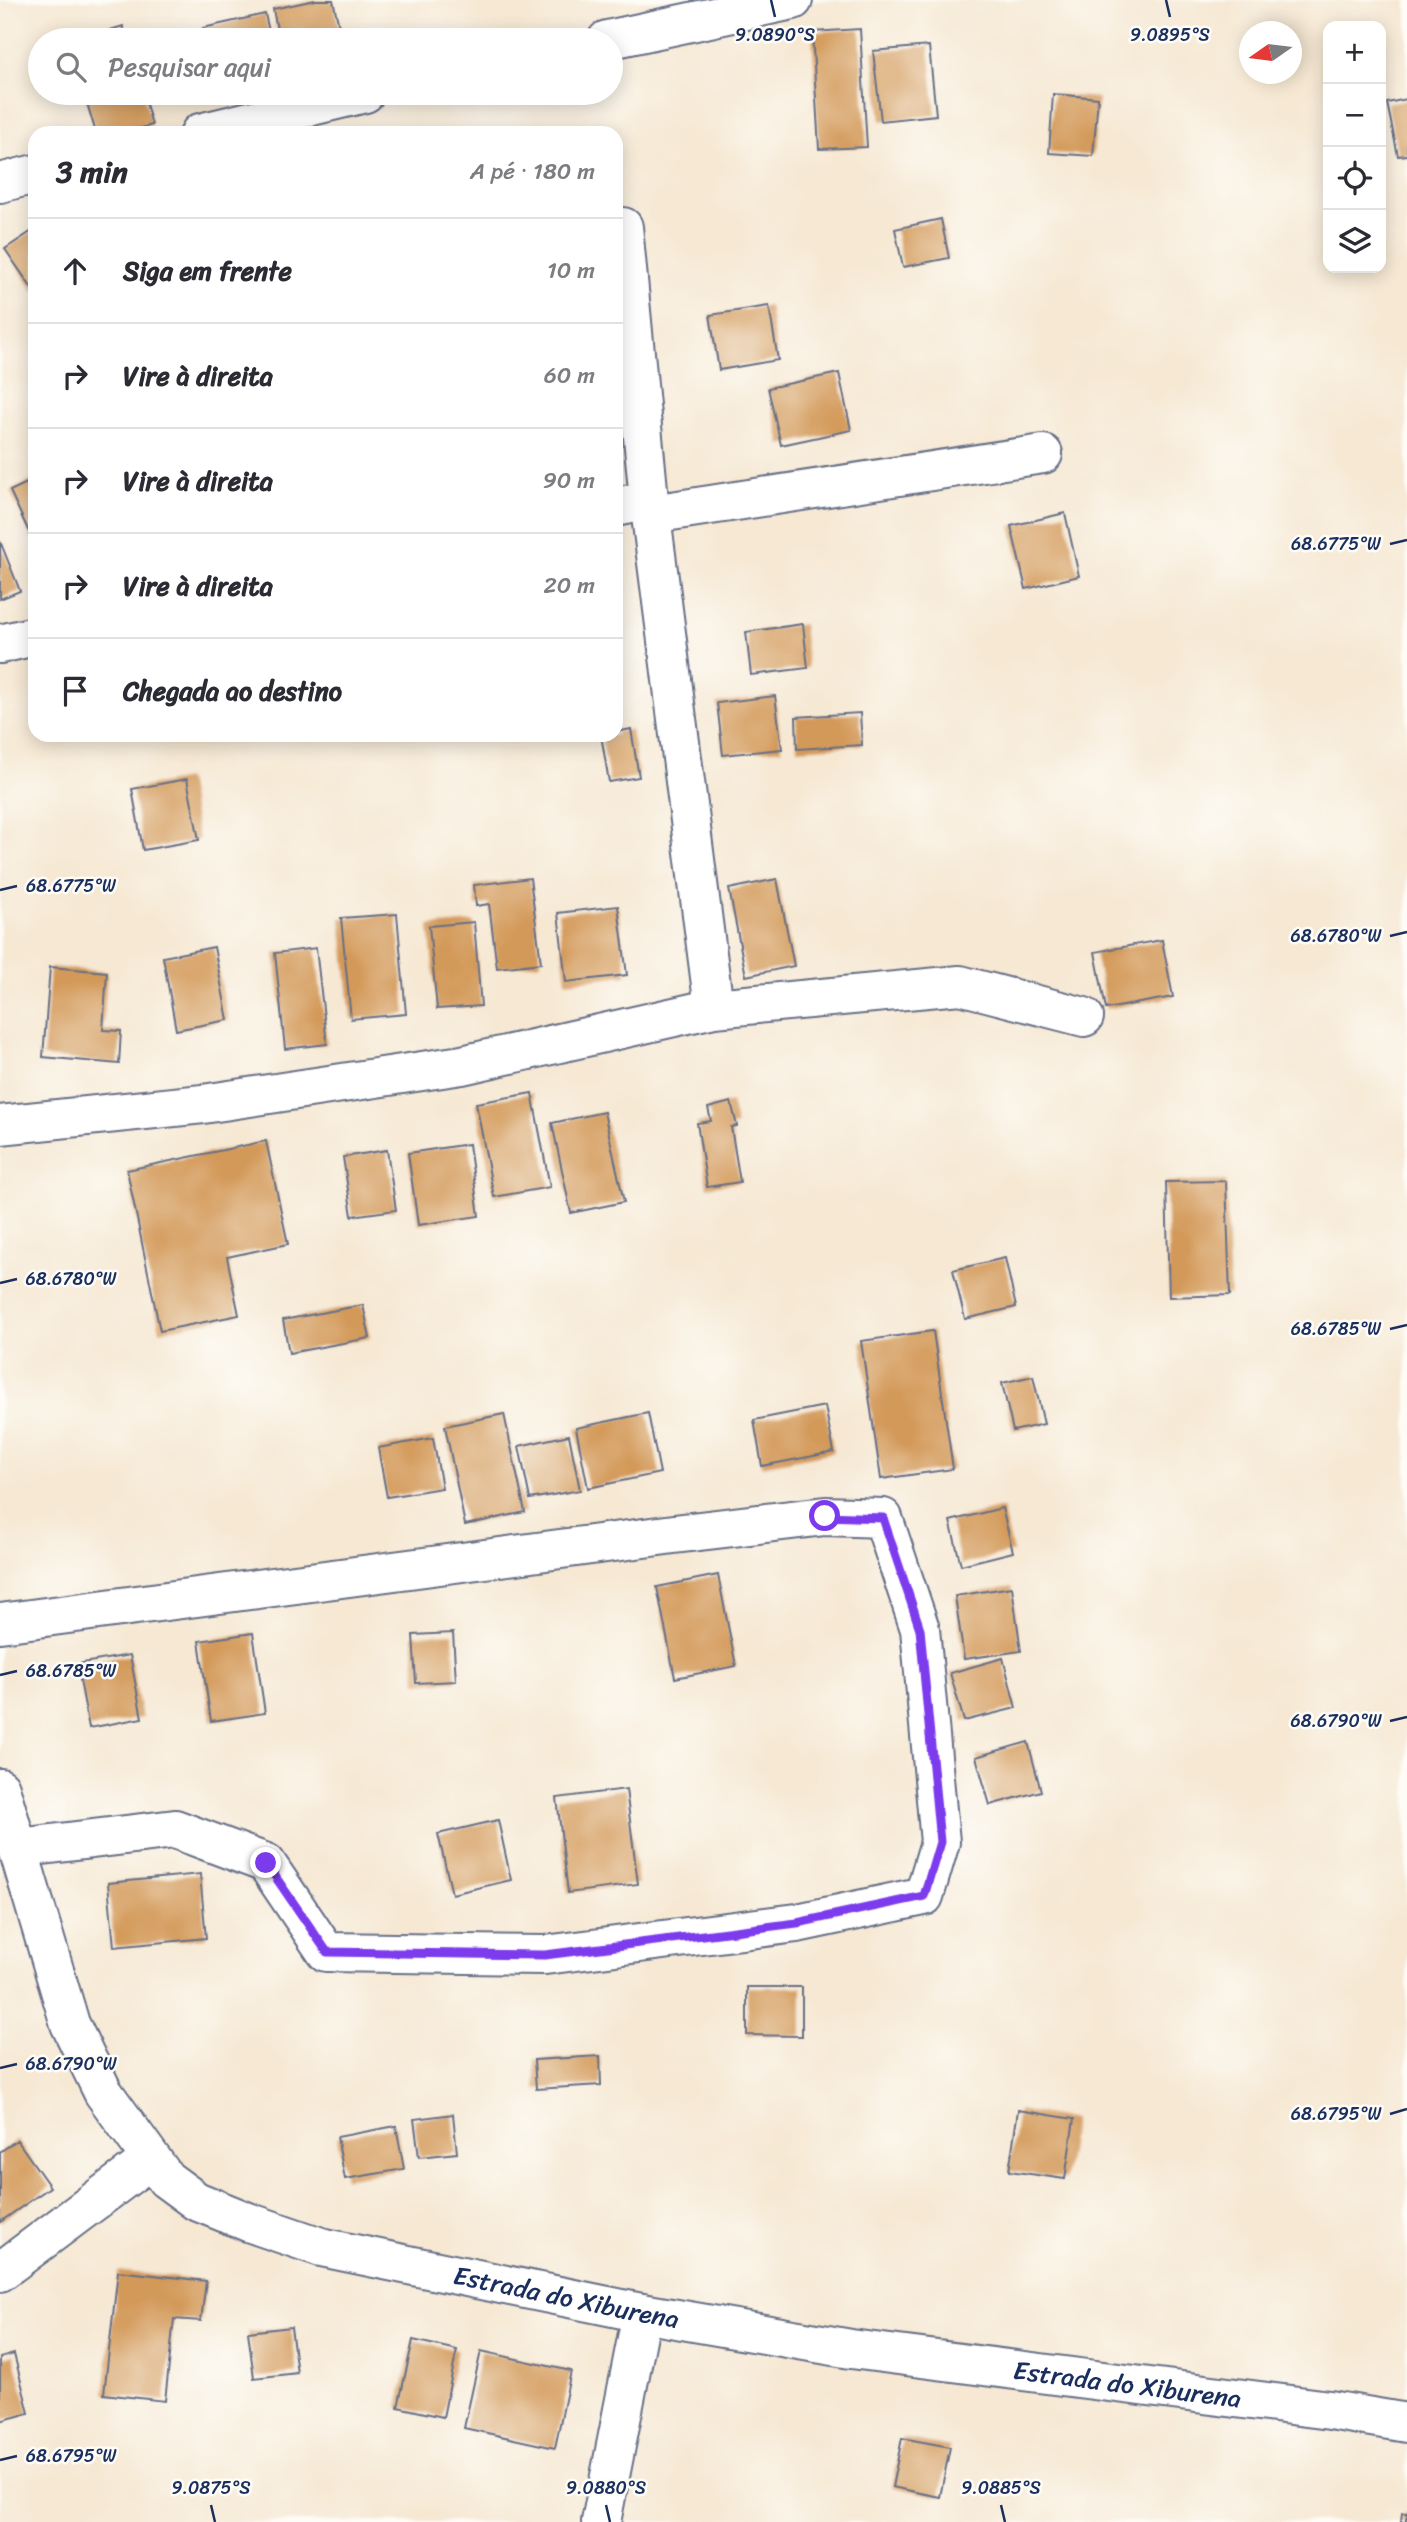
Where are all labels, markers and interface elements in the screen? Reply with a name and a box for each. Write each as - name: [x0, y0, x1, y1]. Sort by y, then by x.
- text: 9.0890°S: [735, 19, 815, 51]
- text: 9.0895°S: [1130, 19, 1210, 51]
- north arrow: [1239, 21, 1302, 84]
- map controls: [1323, 21, 1386, 273]
- button: +: [1323, 21, 1386, 84]
- search box: [28, 28, 623, 105]
- text: Pesquisar aqui: [108, 44, 271, 90]
- icon: search: [52, 48, 90, 86]
- button: −: [1323, 84, 1386, 147]
- text: 3 min: [56, 145, 128, 199]
- button: locate: [1323, 147, 1386, 210]
- text: A pé · 180 m: [470, 151, 595, 192]
- button: layers: [1323, 210, 1386, 273]
- text: Siga em frente: [123, 248, 292, 294]
- text: 10 m: [547, 250, 595, 291]
- icon: ahead: [56, 252, 94, 290]
- text: Vire à direita: [123, 353, 273, 399]
- text: 60 m: [544, 355, 595, 396]
- icon: right: [56, 357, 94, 395]
- text: Vire à direita: [123, 458, 273, 504]
- text: 90 m: [543, 460, 595, 501]
- icon: right: [56, 462, 94, 500]
- text: 68.6775°W: [1291, 528, 1382, 560]
- text: Vire à direita: [123, 563, 273, 609]
- text: 20 m: [544, 565, 595, 606]
- icon: right: [56, 567, 94, 605]
- text: Chegada ao destino: [123, 668, 342, 714]
- icon: arrive: [56, 672, 94, 710]
- text: 68.6775°W: [26, 870, 117, 902]
- text: 68.6780°W: [1291, 920, 1383, 952]
- text: 68.6780°W: [26, 1263, 118, 1295]
- text: 68.6785°W: [1291, 1313, 1382, 1345]
- route start: [809, 1500, 840, 1531]
- text: 68.6785°W: [26, 1655, 117, 1687]
- text: 68.6790°W: [1290, 1705, 1383, 1737]
- route end: [250, 1847, 281, 1878]
- text: 68.6790°W: [25, 2048, 118, 2080]
- text: 68.6795°W: [1291, 2098, 1382, 2130]
- street label: Estrada do Xiburena: [449, 2252, 683, 2342]
- street label: Estrada do Xiburena: [1011, 2347, 1244, 2421]
- text: 68.6795°W: [26, 2440, 117, 2472]
- text: 9.0875°S: [171, 2472, 251, 2504]
- text: 9.0880°S: [566, 2472, 646, 2504]
- text: 9.0885°S: [961, 2472, 1041, 2504]

